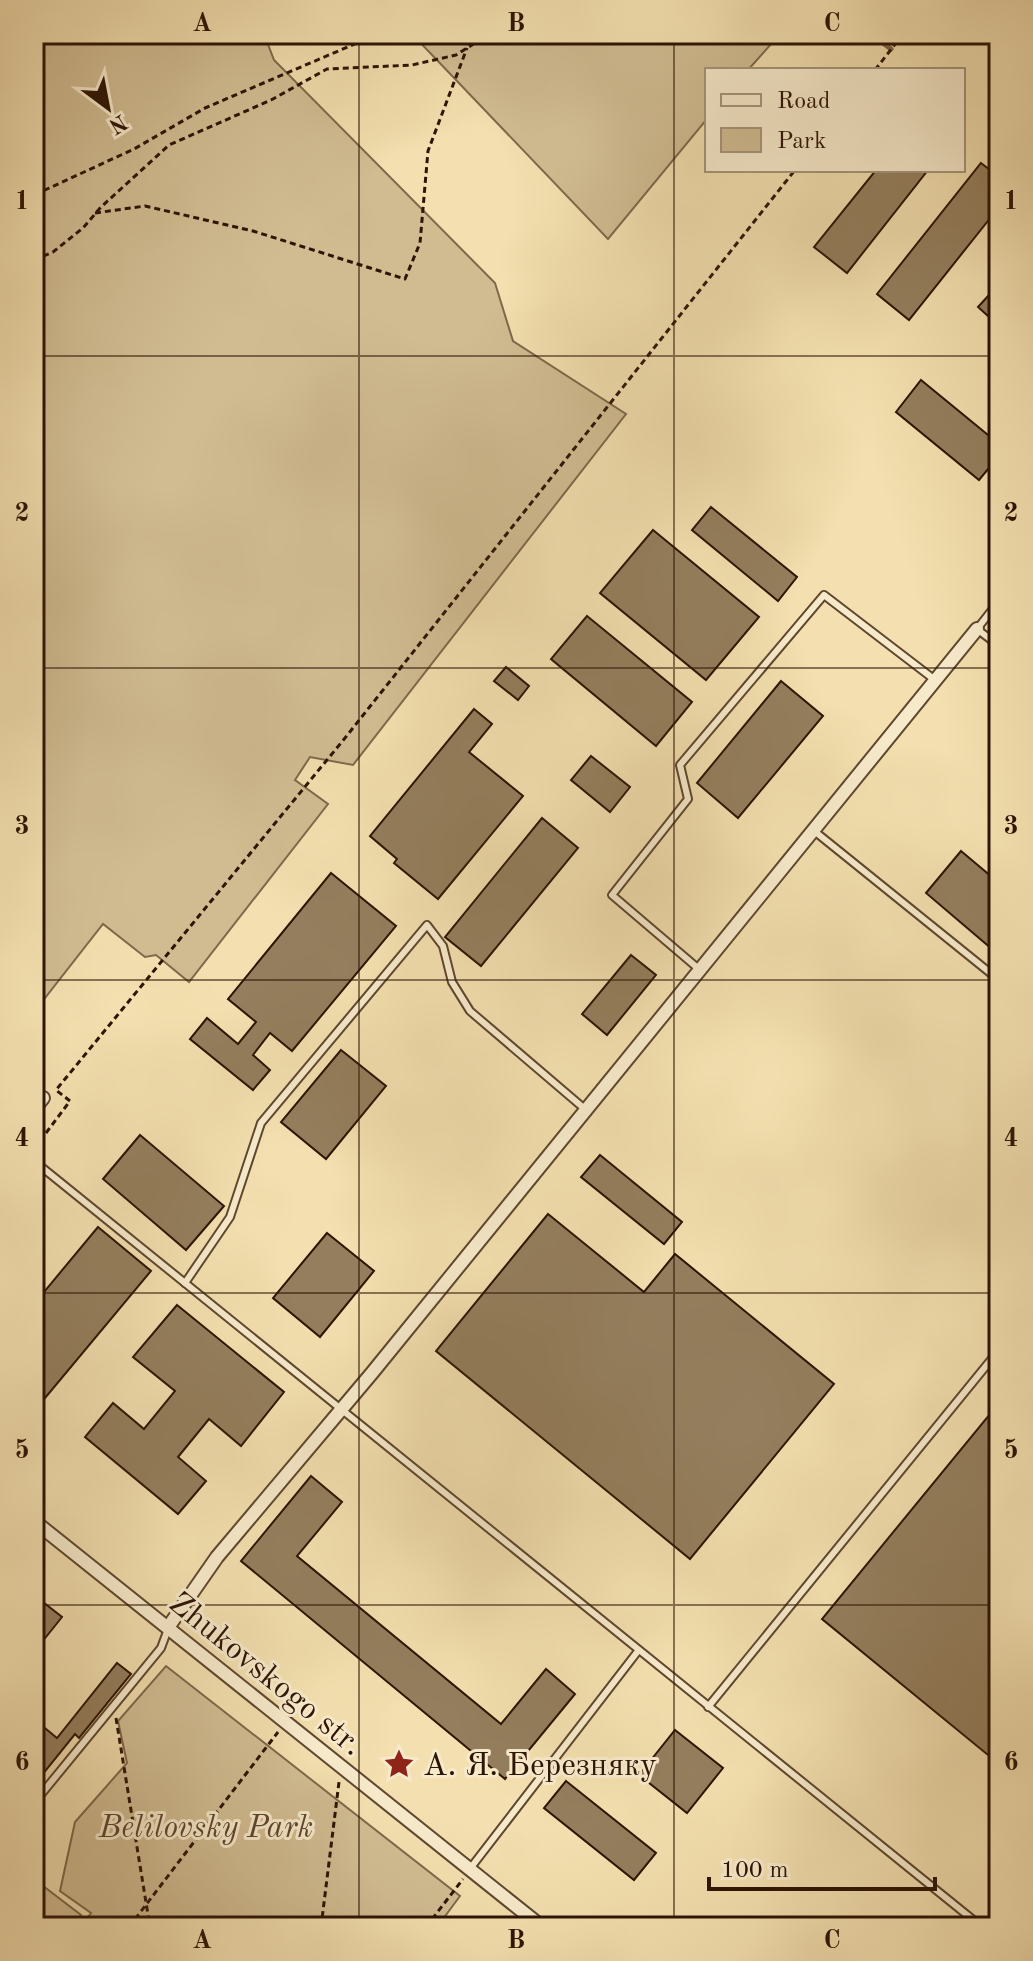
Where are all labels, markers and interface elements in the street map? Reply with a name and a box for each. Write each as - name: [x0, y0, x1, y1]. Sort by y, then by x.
- text: A: [192, 11, 212, 37]
- text: B: [507, 11, 525, 37]
- text: C: [823, 11, 841, 37]
- north arrow: [68, 68, 148, 148]
- legend: [705, 68, 965, 172]
- text: Road: [777, 90, 830, 114]
- text: N: [104, 109, 130, 137]
- text: Park: [777, 130, 826, 154]
- text: 1: [14, 189, 30, 215]
- text: 1: [1003, 189, 1019, 215]
- text: 2: [14, 501, 30, 527]
- text: 2: [1003, 501, 1019, 527]
- text: 3: [14, 814, 30, 840]
- text: 3: [1003, 814, 1019, 840]
- text: 4: [14, 1126, 30, 1152]
- text: 4: [1003, 1126, 1019, 1152]
- text: 5: [14, 1438, 30, 1464]
- text: 5: [1003, 1438, 1019, 1464]
- street label: Zhukovskogo str.: [162, 1588, 368, 1763]
- place icon: А. Я. Березняку: [382, 1747, 416, 1781]
- text: 6: [14, 1750, 30, 1776]
- text: 6: [1003, 1750, 1019, 1776]
- place label: А. Я. Березняку: [423, 1751, 657, 1783]
- park label: Belilovsky Park: [98, 1813, 313, 1845]
- scale bar: [709, 1841, 935, 1891]
- text: 100 m: [721, 1859, 789, 1883]
- text: A: [192, 1928, 212, 1954]
- text: B: [507, 1928, 525, 1954]
- text: C: [823, 1928, 841, 1954]

